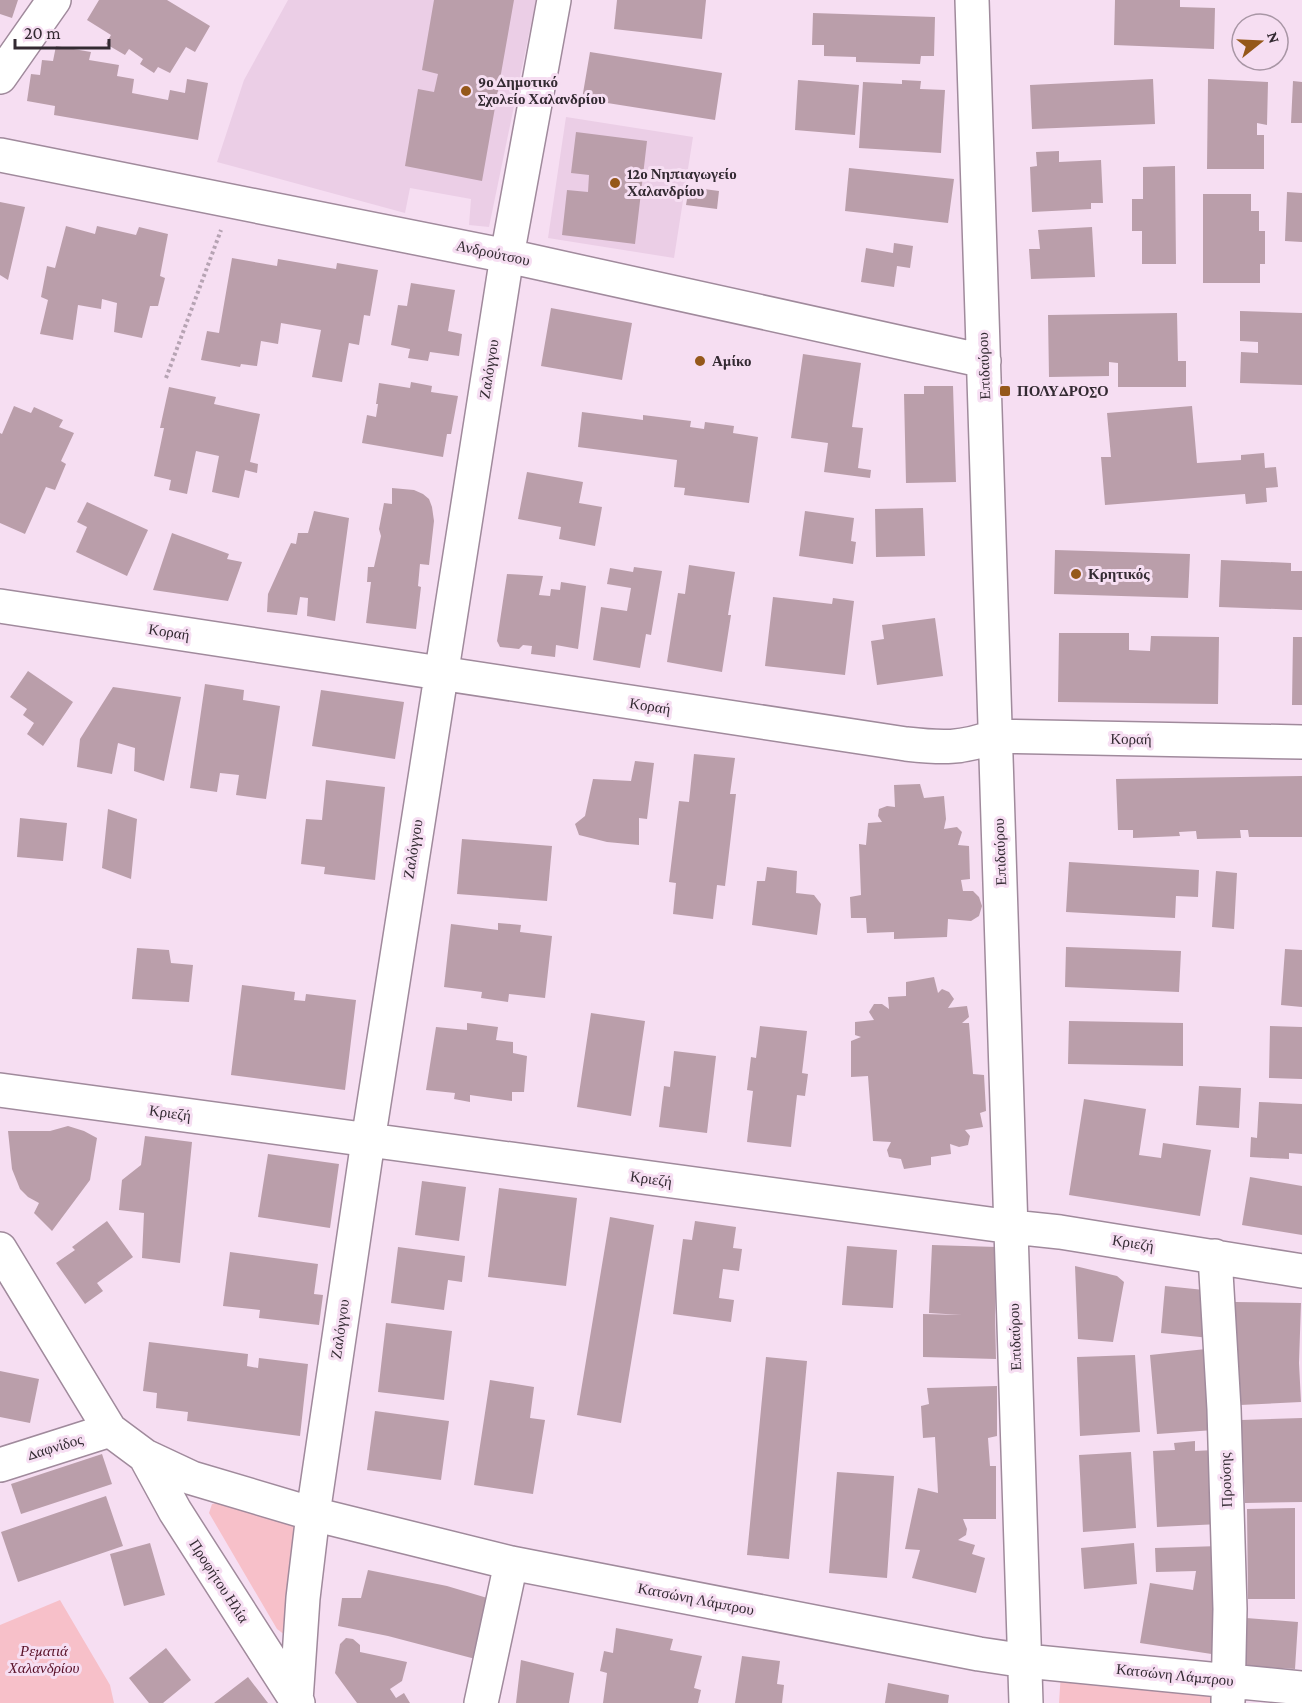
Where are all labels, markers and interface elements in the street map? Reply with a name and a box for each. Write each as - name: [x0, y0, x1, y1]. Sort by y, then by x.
- scale bar: [15, 12, 110, 50]
- north arrow: [1230, 12, 1290, 72]
- text: 20 m: [24, 23, 61, 43]
- text: N: [1264, 30, 1284, 45]
- place label: 9ο Δημοτικό Σχολείο Χαλανδρίου: [478, 74, 606, 107]
- marker: 9ο Δημοτικό Σχολείο Χαλανδρίου: [459, 84, 473, 98]
- place label: 12ο Νηπιαγωγείο Χαλανδρίου: [627, 166, 737, 199]
- marker: 12ο Νηπιαγωγείο Χαλανδρίου: [608, 176, 622, 190]
- street label: Ανδρούτσου: [455, 237, 531, 269]
- street label: Επιδαύρου: [975, 332, 993, 400]
- street label: Ζαλόγγου: [476, 338, 502, 400]
- place label: Αμίκο: [712, 353, 751, 370]
- marker: Αμίκο: [693, 354, 707, 368]
- place label: ΠΟΛΥΔΡΟΣΟ: [1017, 383, 1109, 399]
- marker: ΠΟΛΥΔΡΟΣΟ: [998, 384, 1012, 398]
- place label: Κρητικός: [1088, 566, 1150, 582]
- marker: Κρητικός: [1069, 567, 1083, 581]
- street label: Κοραή: [147, 621, 191, 643]
- street label: Κοραή: [628, 695, 672, 717]
- street label: Κοραή: [1110, 731, 1152, 747]
- street label: Ζαλόγγου: [400, 818, 426, 880]
- street label: Επιδαύρου: [991, 818, 1009, 886]
- street label: Κριεζή: [148, 1102, 192, 1124]
- street label: Κριεζή: [629, 1168, 673, 1190]
- street label: Κριεζή: [1111, 1232, 1155, 1254]
- street label: Ζαλόγγου: [328, 1298, 352, 1360]
- street label: Επιδαύρου: [1006, 1303, 1024, 1371]
- street label: Δαφνίδος: [25, 1431, 85, 1463]
- street label: Προύσης: [1217, 1452, 1235, 1508]
- street label: Προφήτου Ηλία: [186, 1536, 252, 1626]
- street label: Κατσώνη Λάμπρου: [636, 1580, 755, 1619]
- park label: Ρεματιά Χαλανδρίου: [8, 1643, 80, 1676]
- street label: Κατσώνη Λάμπρου: [1115, 1661, 1235, 1690]

